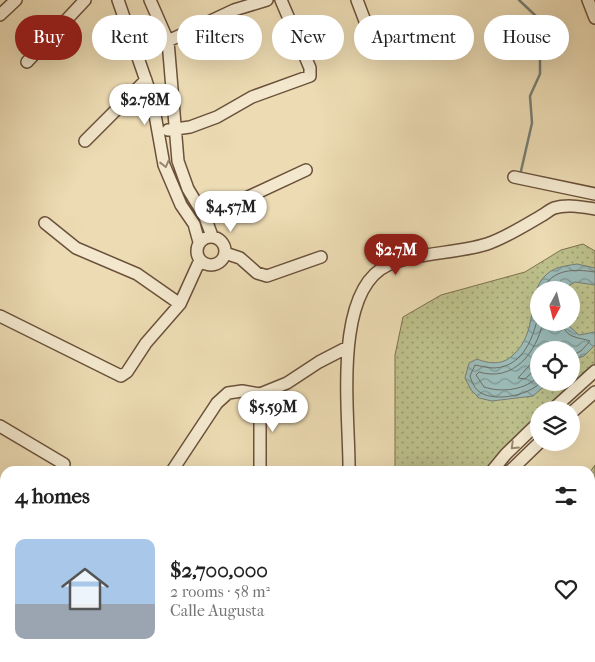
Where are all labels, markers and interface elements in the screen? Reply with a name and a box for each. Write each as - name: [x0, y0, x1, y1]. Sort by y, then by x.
- chip: Buy: [15, 15, 82, 60]
- chip: Rent: [92, 15, 167, 60]
- chip: Filters: [177, 15, 262, 60]
- chip: New: [272, 15, 344, 60]
- chip: Apartment: [354, 15, 474, 60]
- chip: House: [484, 15, 569, 60]
- pin: $2.78M: [104, 84, 186, 126]
- text: $2.78M: [120, 90, 170, 109]
- one-way arrow: [159, 160, 170, 168]
- pin: $4.57M: [190, 190, 272, 233]
- text: $4.57M: [206, 197, 256, 216]
- pin: $2.7M: [361, 234, 431, 276]
- text: $2.7M: [375, 240, 417, 259]
- north arrow: [530, 281, 580, 331]
- map controls: [530, 281, 580, 451]
- button: locate: [530, 341, 580, 391]
- pin: $5.59M: [232, 390, 314, 433]
- text: $5.59M: [249, 397, 297, 416]
- button: layers: [530, 401, 580, 451]
- one-way arrow: [511, 440, 520, 449]
- icon: filters: [552, 482, 580, 510]
- text: 4 homes: [15, 484, 90, 508]
- text: $2,700,000: [170, 558, 268, 582]
- icon: home: [55, 559, 115, 619]
- icon: heart: [552, 575, 580, 603]
- text: 2 rooms · 58 m²: [170, 582, 270, 601]
- text: Calle Augusta: [170, 601, 264, 620]

